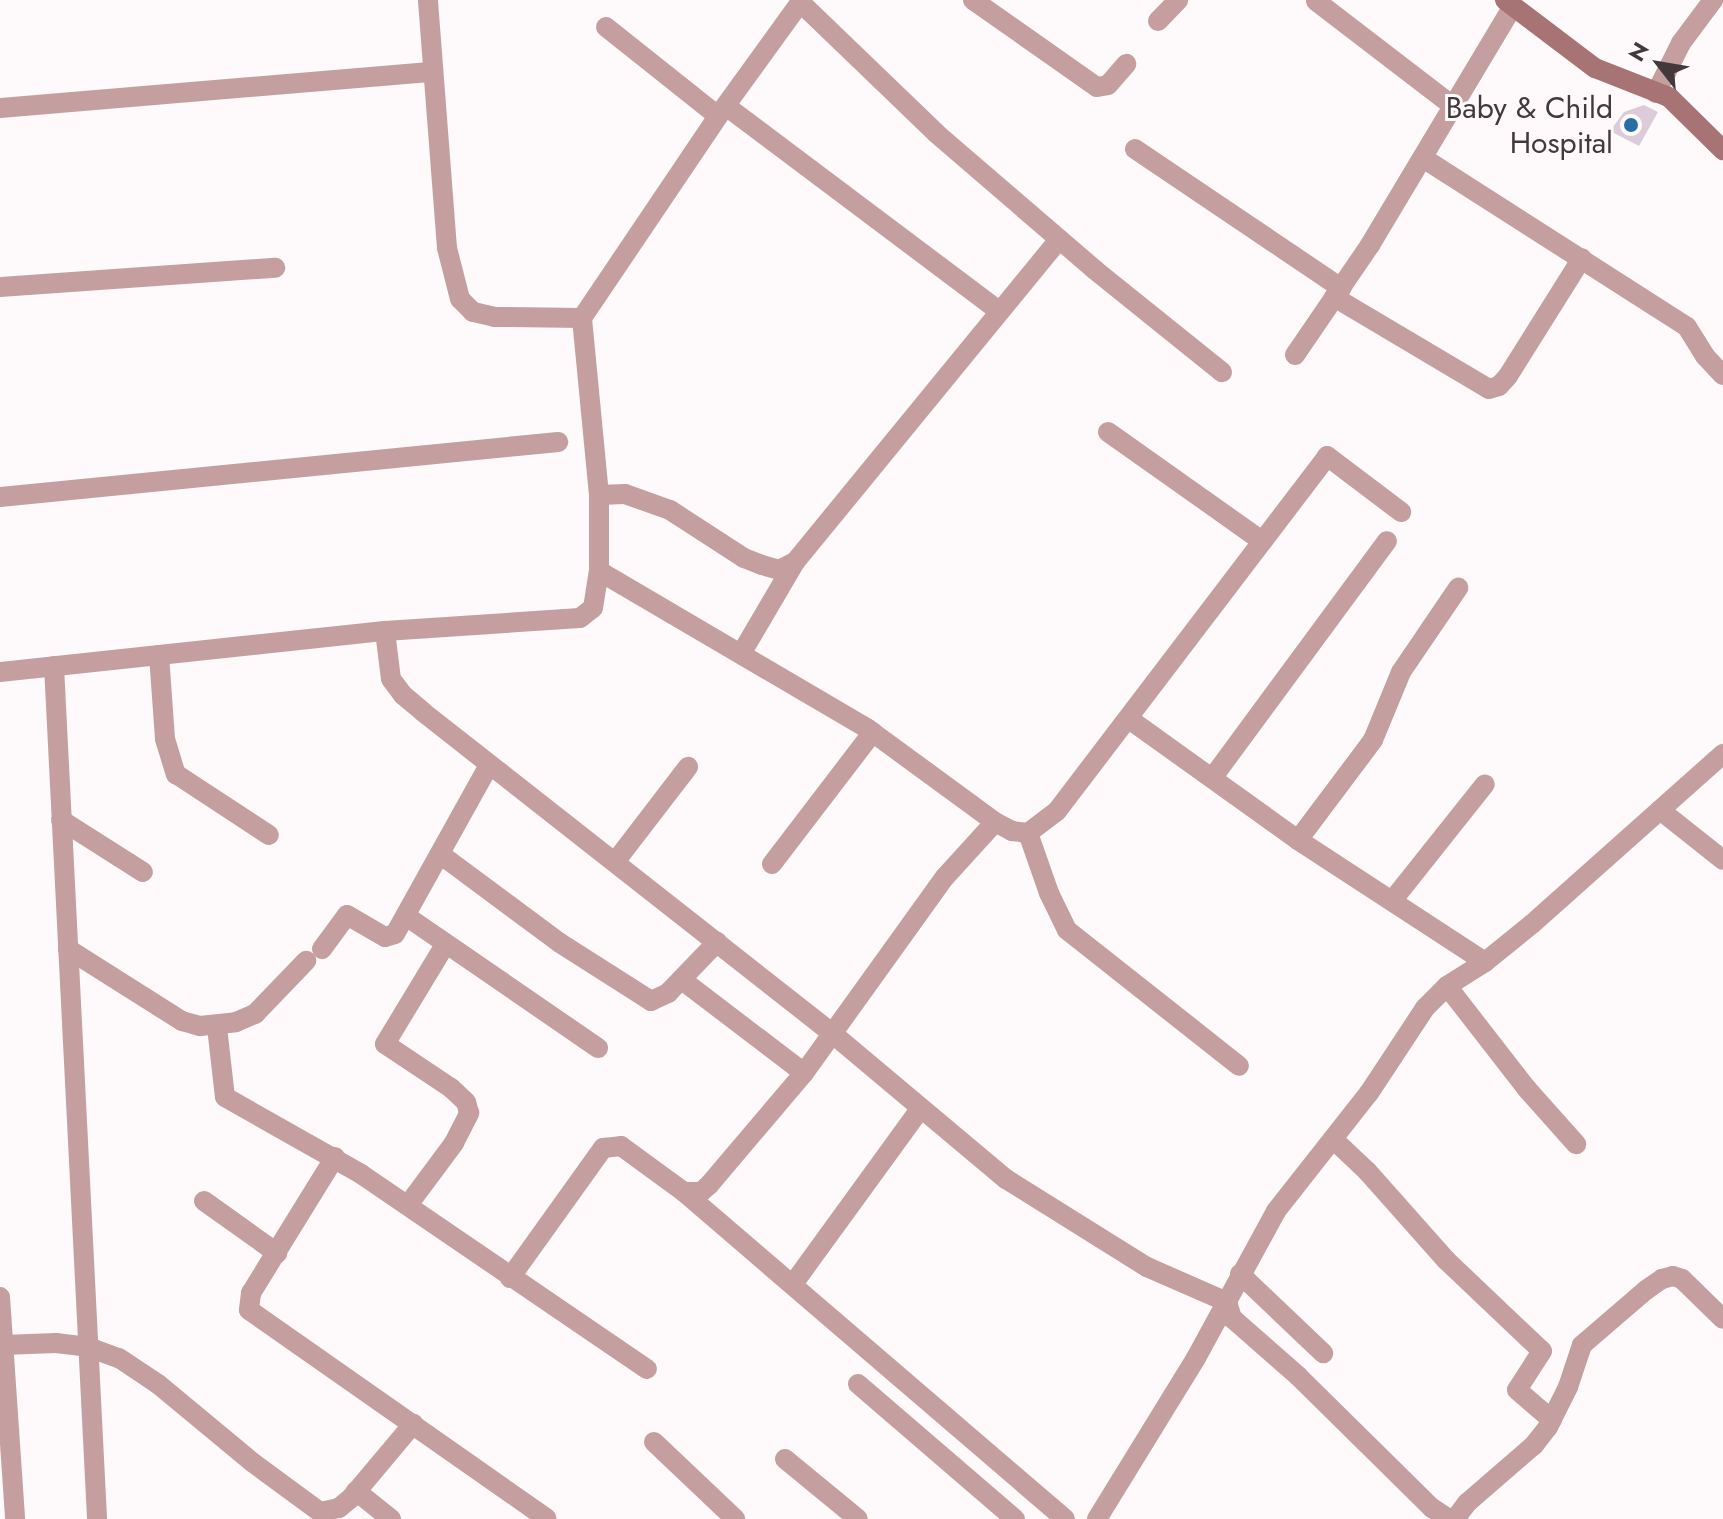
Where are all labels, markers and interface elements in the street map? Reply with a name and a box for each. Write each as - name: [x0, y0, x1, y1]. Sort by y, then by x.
- north arrow: [1619, 24, 1699, 104]
- text: N: [1620, 36, 1657, 67]
- place label: Baby & Child Hospital: [1446, 90, 1613, 160]
- marker: Baby & Child Hospital: [1620, 114, 1642, 136]

